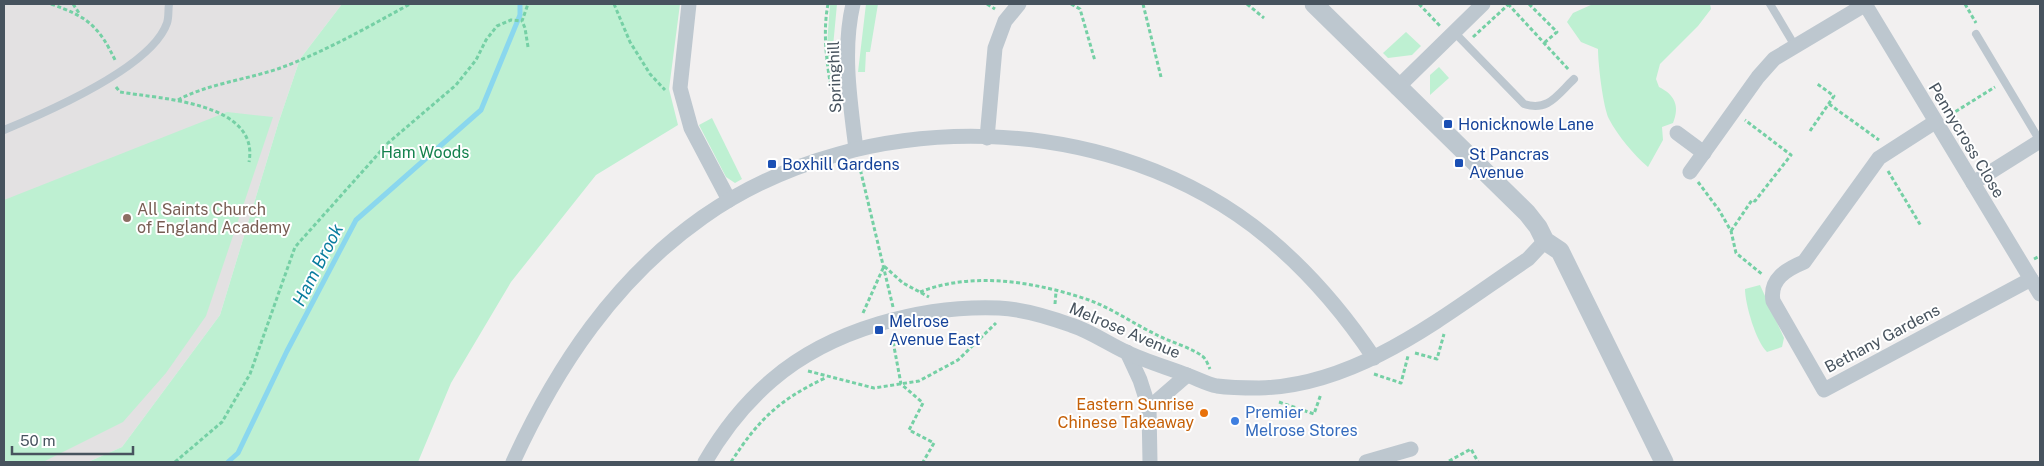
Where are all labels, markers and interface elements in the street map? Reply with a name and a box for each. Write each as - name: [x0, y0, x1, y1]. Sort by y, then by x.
- street label: Springhill: [824, 40, 845, 114]
- street label: Pennycross Close: [1925, 79, 2008, 201]
- place label: Honicknowle Lane: [1458, 115, 1594, 134]
- marker: Honicknowle Lane: [1442, 118, 1454, 130]
- park label: Ham Woods: [381, 143, 469, 162]
- place label: St Pancras Avenue: [1469, 145, 1549, 182]
- place label: Boxhill Gardens: [782, 155, 900, 174]
- marker: St Pancras Avenue: [1453, 157, 1465, 169]
- marker: Boxhill Gardens: [766, 158, 778, 170]
- place label: All Saints Church of England Academy: [137, 200, 291, 237]
- marker: All Saints Church of England Academy: [121, 212, 133, 224]
- water label: Ham Brook: [288, 220, 347, 309]
- street label: Melrose Avenue: [1066, 298, 1183, 362]
- street label: Bethany Gardens: [1821, 300, 1943, 377]
- place label: Melrose Avenue East: [889, 312, 980, 349]
- marker: Melrose Avenue East: [873, 324, 885, 336]
- place label: Eastern Sunrise Chinese Takeaway: [1058, 395, 1194, 432]
- place label: Premier Melrose Stores: [1245, 403, 1358, 440]
- marker: Eastern Sunrise Chinese Takeaway: [1198, 407, 1210, 419]
- marker: Premier Melrose Stores: [1229, 415, 1241, 427]
- scale bar: [12, 424, 134, 456]
- text: 50 m: [20, 432, 55, 449]

